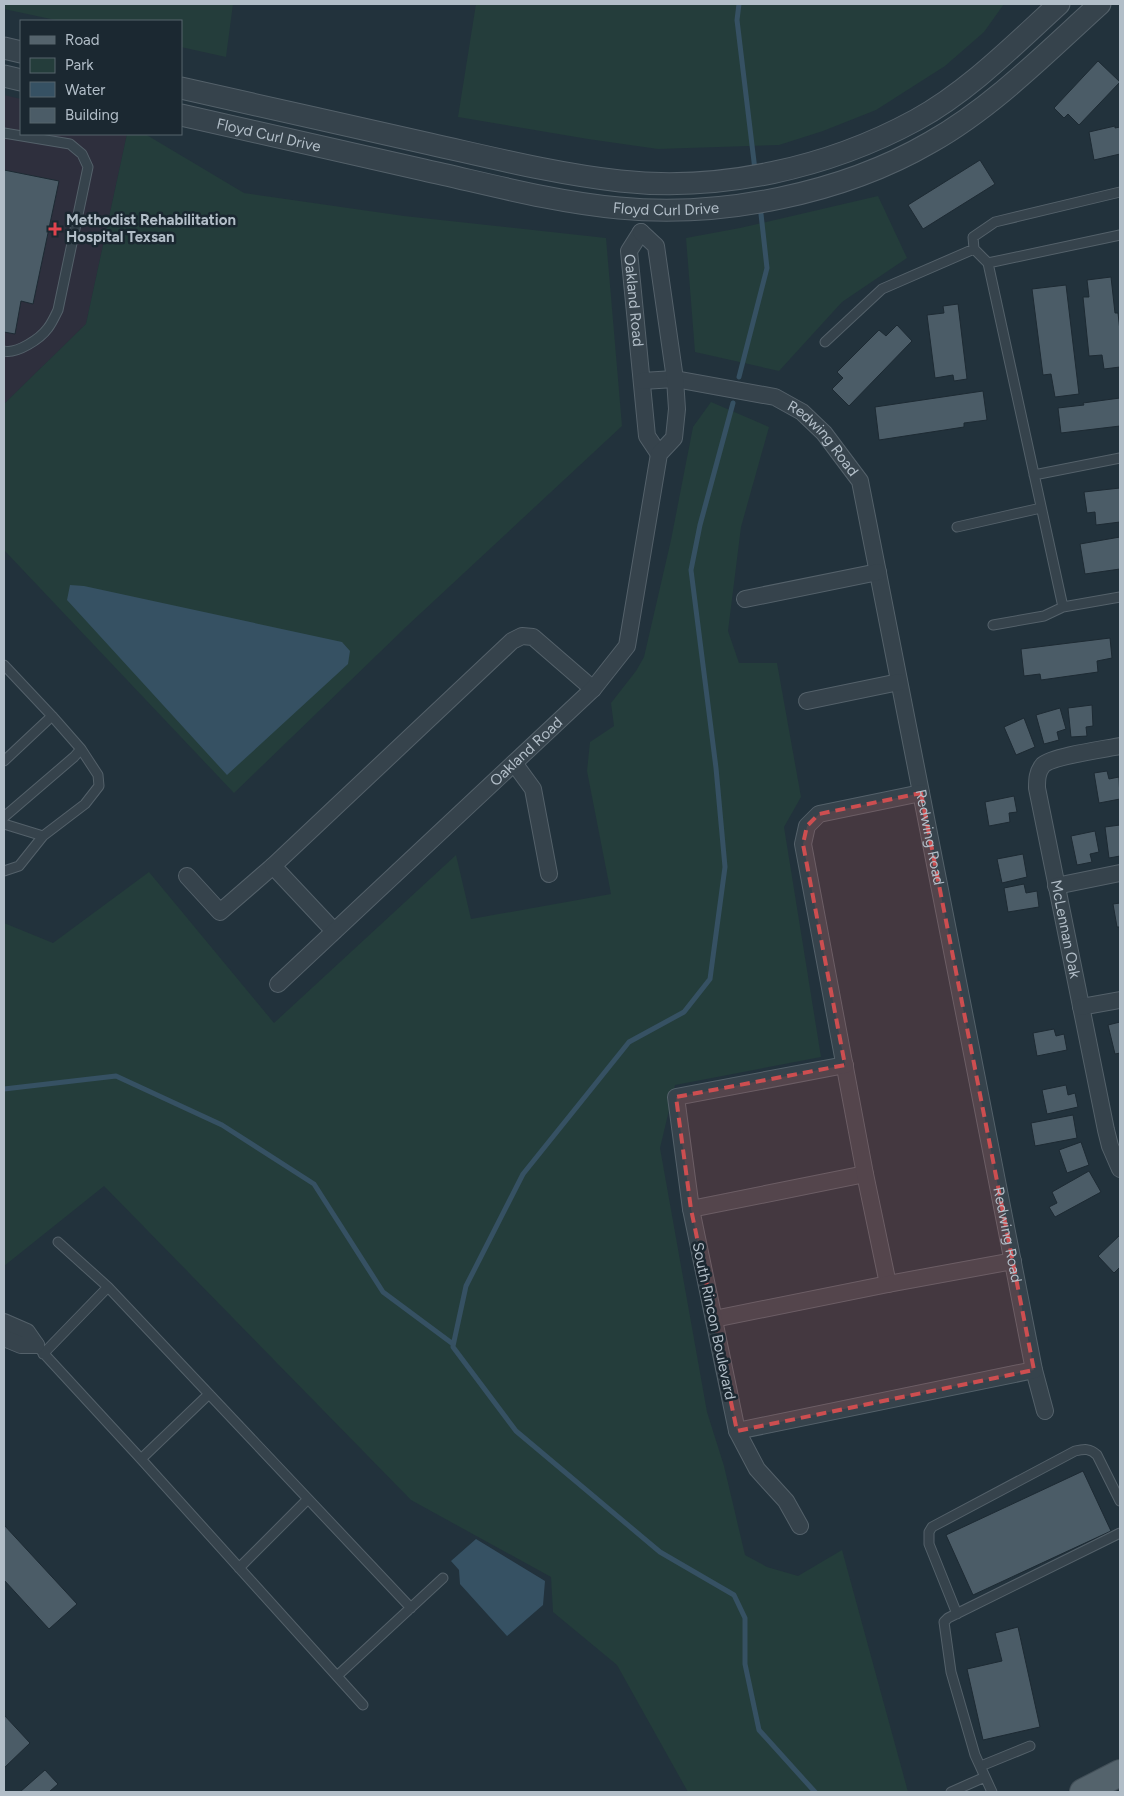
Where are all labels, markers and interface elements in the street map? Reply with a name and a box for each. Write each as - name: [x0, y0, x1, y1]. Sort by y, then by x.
- legend: [20, 20, 182, 135]
- text: Road: [65, 31, 100, 49]
- text: Park: [65, 56, 94, 74]
- text: Water: [65, 81, 105, 99]
- text: Building: [65, 106, 119, 124]
- street label: Floyd Curl Drive: [215, 115, 323, 156]
- street label: Floyd Curl Drive: [612, 198, 720, 219]
- place label: Methodist Rehabilitation Hospital Texsan: [66, 211, 236, 246]
- marker: Methodist Rehabilitation Hospital Texsan: [48, 222, 62, 236]
- street label: Oakland Road: [620, 253, 647, 347]
- street label: Redwing Road: [784, 397, 862, 480]
- street label: Oakland Road: [486, 713, 566, 790]
- street label: Redwing Road: [912, 788, 948, 887]
- street label: McLennan Oak: [1047, 878, 1084, 981]
- street label: Redwing Road: [989, 1185, 1026, 1284]
- street label: South Rincon Boulevard: [688, 1240, 740, 1402]

